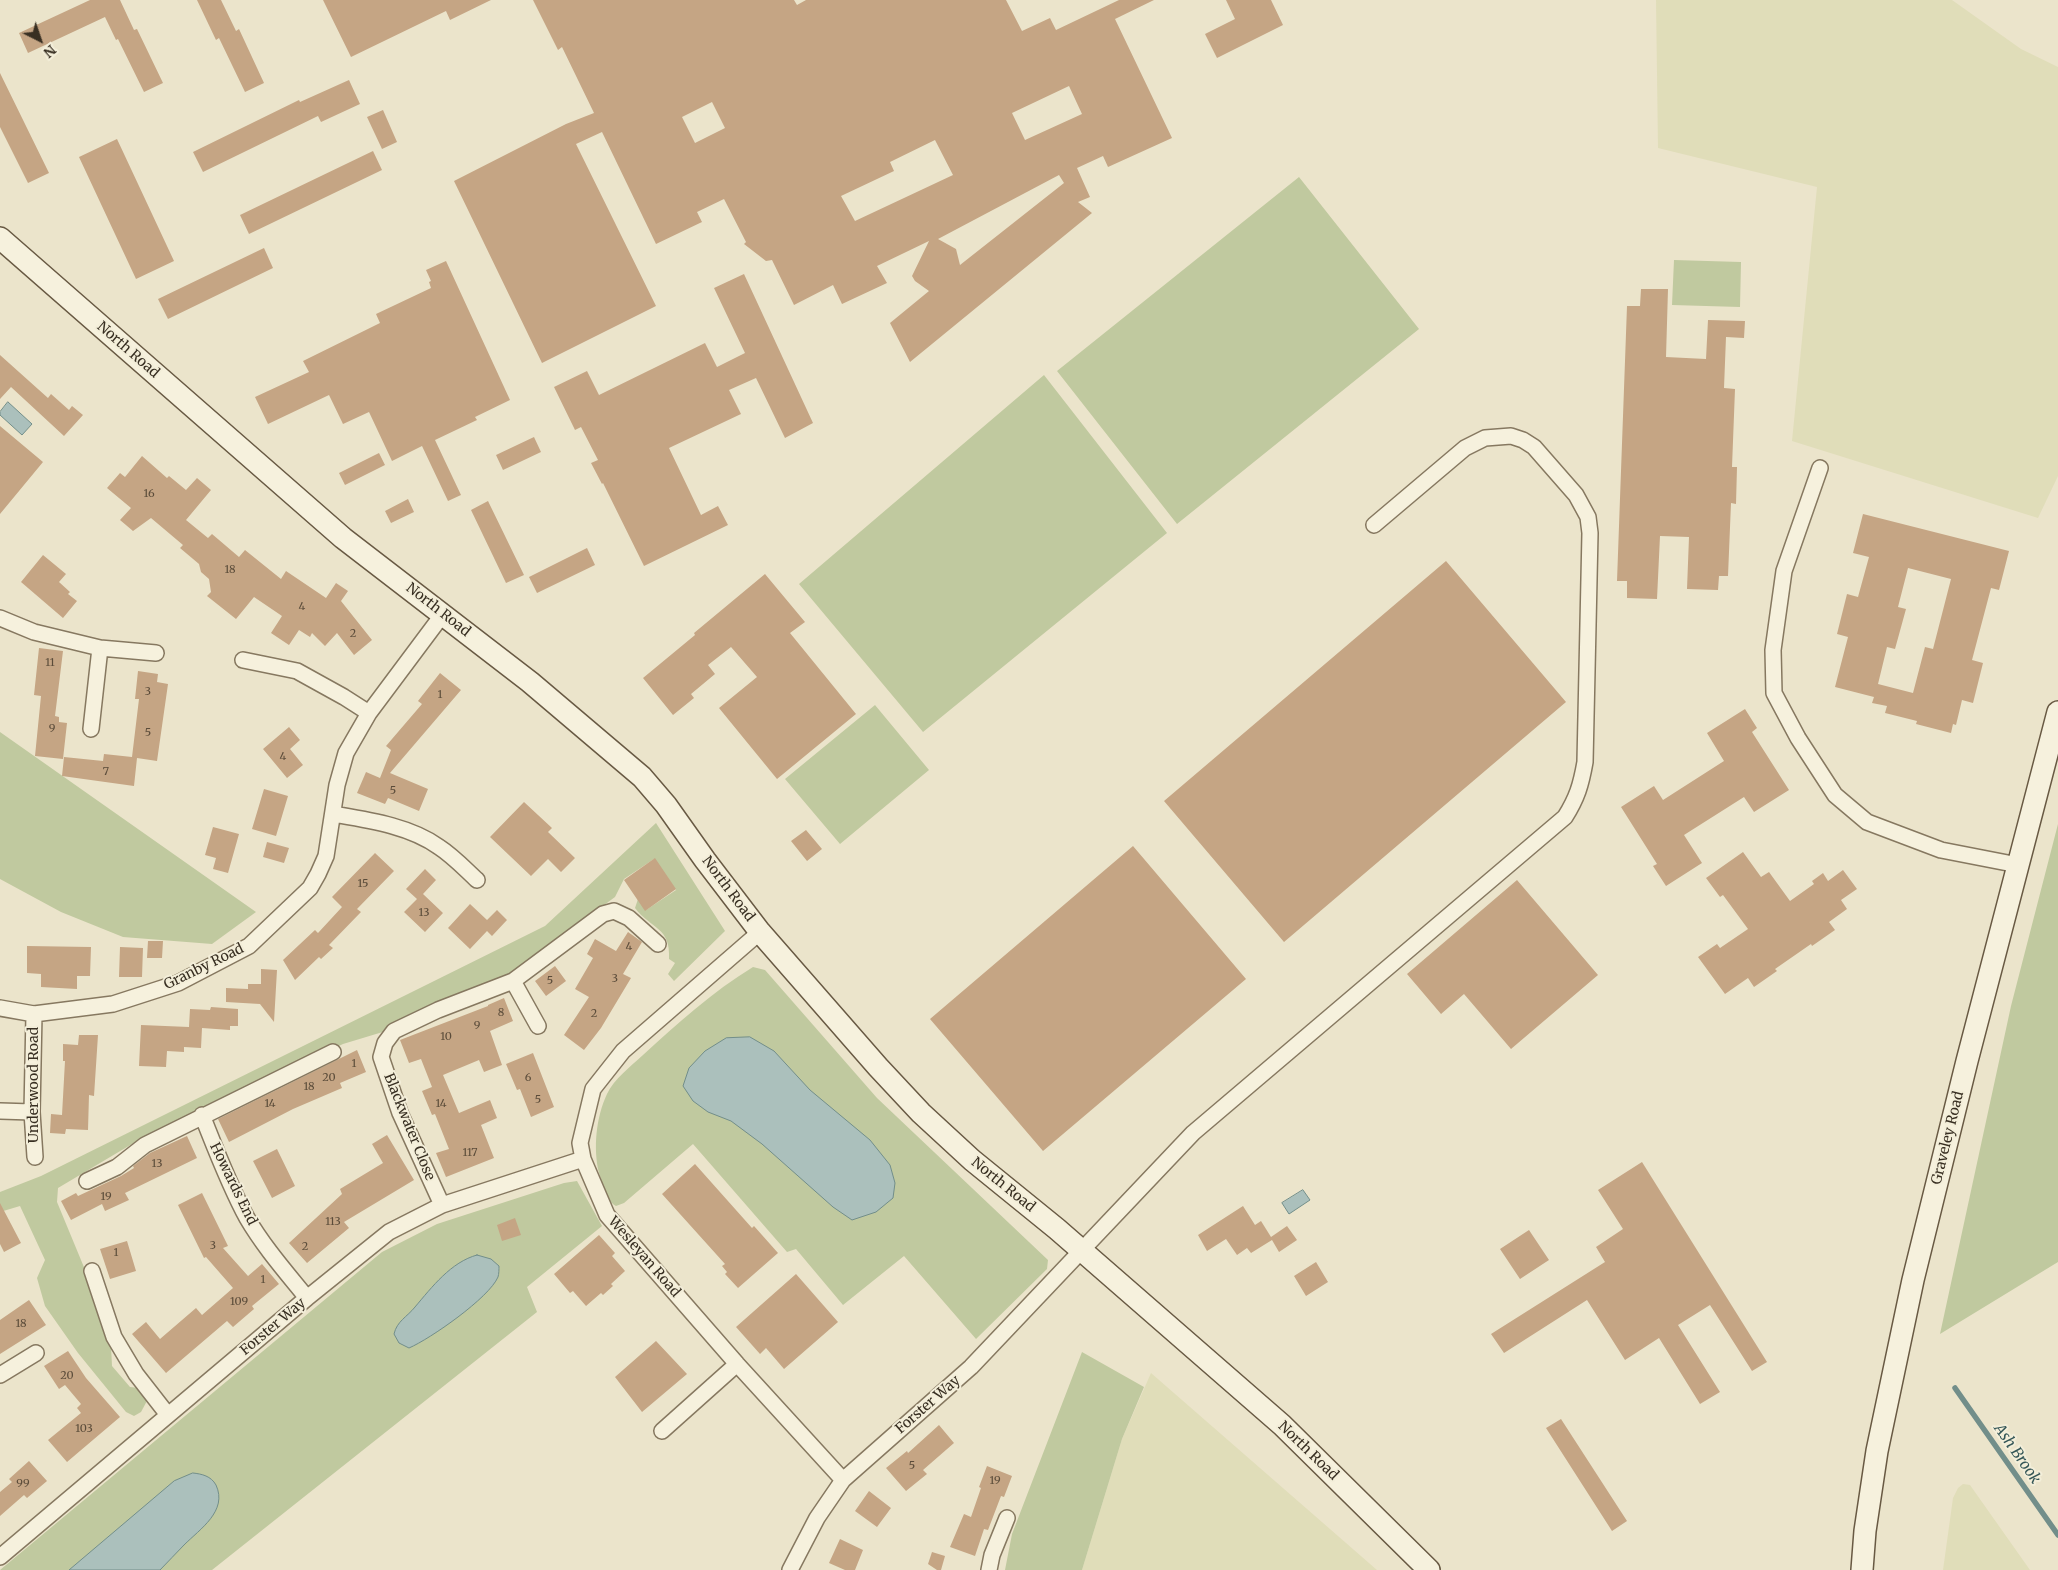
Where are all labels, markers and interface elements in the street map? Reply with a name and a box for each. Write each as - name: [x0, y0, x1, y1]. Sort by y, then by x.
- north arrow: [15, 15, 65, 65]
- text: N: [40, 41, 60, 62]
- street label: North Road: [93, 318, 163, 382]
- house number: 16: [143, 487, 155, 501]
- house number: 18: [224, 563, 236, 577]
- street label: North Road: [402, 580, 474, 640]
- house number: 4: [299, 600, 305, 614]
- house number: 2: [350, 627, 356, 641]
- house number: 11: [45, 656, 55, 670]
- house number: 3: [145, 685, 151, 699]
- house number: 1: [438, 688, 442, 702]
- house number: 9: [49, 722, 55, 736]
- house number: 5: [145, 726, 151, 740]
- house number: 4: [280, 750, 286, 764]
- house number: 7: [103, 765, 109, 779]
- house number: 5: [390, 784, 396, 798]
- street label: North Road: [698, 853, 758, 925]
- house number: 15: [357, 877, 369, 891]
- house number: 13: [419, 906, 429, 920]
- street label: Granby Road: [161, 940, 247, 994]
- house number: 4: [626, 940, 632, 954]
- house number: 3: [612, 972, 618, 986]
- house number: 5: [547, 974, 553, 988]
- house number: 8: [498, 1006, 504, 1020]
- house number: 2: [591, 1007, 597, 1021]
- house number: 9: [474, 1019, 480, 1033]
- street label: Underwood Road: [26, 1027, 42, 1143]
- house number: 10: [440, 1030, 452, 1044]
- house number: 1: [352, 1057, 356, 1071]
- house number: 20: [322, 1071, 336, 1085]
- street label: Blackwater Close: [380, 1071, 438, 1183]
- house number: 6: [525, 1071, 531, 1085]
- house number: 18: [303, 1080, 315, 1094]
- street label: Graveley Road: [1928, 1090, 1968, 1186]
- house number: 5: [535, 1093, 541, 1107]
- house number: 14: [264, 1097, 276, 1111]
- house number: 14: [435, 1097, 447, 1111]
- street label: Howards End: [206, 1140, 260, 1228]
- house number: 117: [462, 1146, 478, 1160]
- street label: North Road: [968, 1154, 1038, 1216]
- house number: 13: [152, 1157, 162, 1171]
- house number: 19: [100, 1190, 112, 1204]
- street label: Wesleyan Road: [604, 1213, 684, 1301]
- house number: 113: [325, 1215, 341, 1229]
- house number: 3: [210, 1239, 216, 1253]
- house number: 2: [302, 1240, 308, 1254]
- house number: 1: [114, 1246, 118, 1260]
- house number: 1: [261, 1273, 265, 1287]
- house number: 109: [230, 1295, 248, 1309]
- street label: Forster Way: [237, 1295, 309, 1359]
- house number: 18: [15, 1317, 27, 1331]
- house number: 20: [60, 1369, 74, 1383]
- street label: Forster Way: [892, 1372, 964, 1438]
- street label: North Road: [1274, 1418, 1342, 1484]
- water label: Ash Brook: [1990, 1421, 2044, 1487]
- house number: 103: [75, 1422, 93, 1436]
- house number: 5: [909, 1459, 915, 1473]
- house number: 19: [989, 1474, 1001, 1488]
- house number: 99: [16, 1477, 30, 1491]

